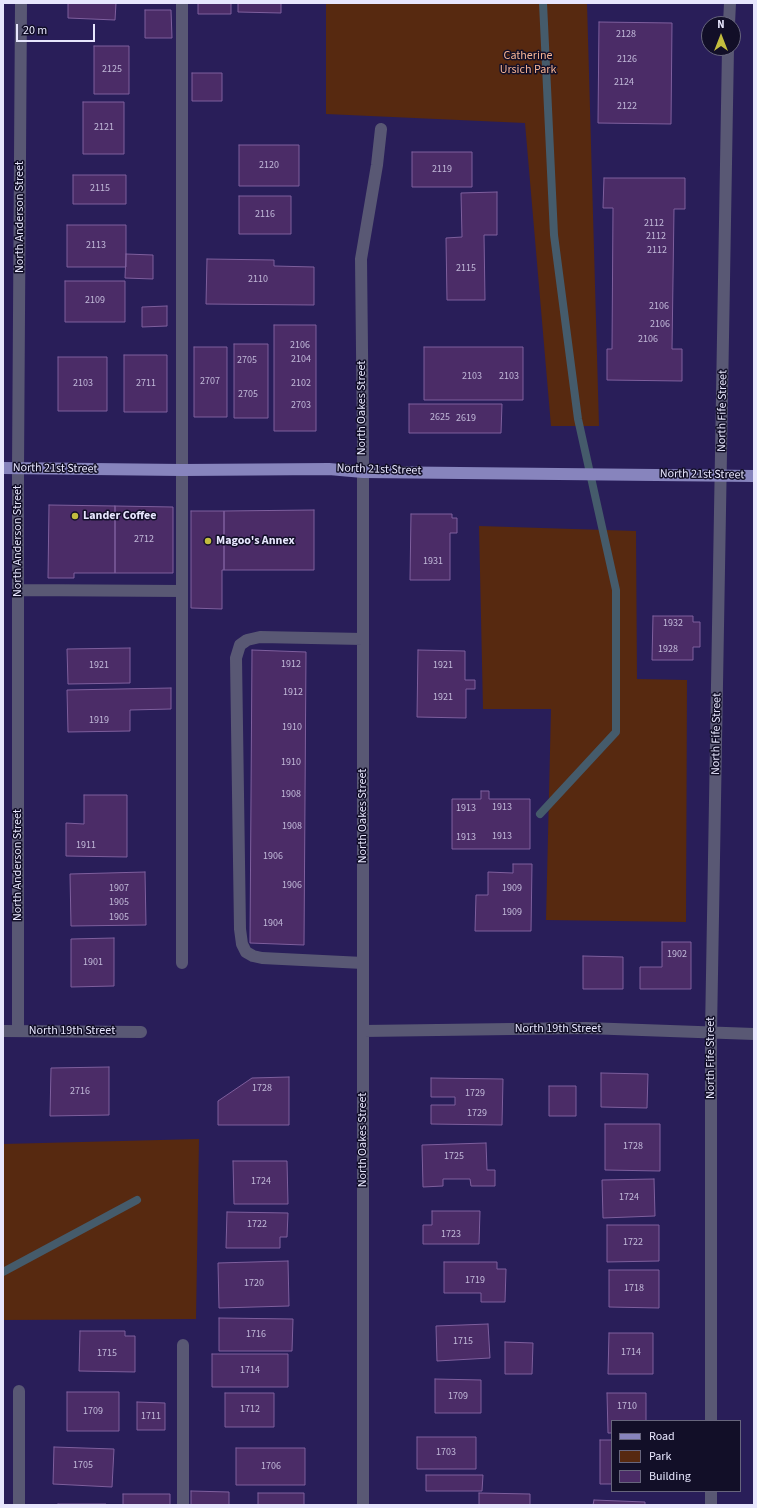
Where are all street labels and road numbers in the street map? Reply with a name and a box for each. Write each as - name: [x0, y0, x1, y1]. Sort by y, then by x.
- street label: North Anderson Street: [13, 161, 27, 273]
- street label: North Oakes Street: [355, 361, 369, 455]
- street label: North Fife Street: [715, 370, 731, 452]
- street label: North 21st Street: [13, 461, 97, 477]
- street label: North 21st Street: [336, 461, 422, 479]
- street label: North 21st Street: [660, 467, 744, 483]
- street label: North Anderson Street: [11, 485, 25, 597]
- street label: North Fife Street: [709, 693, 725, 775]
- street label: North Oakes Street: [356, 769, 370, 863]
- street label: North Anderson Street: [11, 809, 25, 921]
- street label: North Fife Street: [704, 1017, 718, 1099]
- street label: North 19th Street: [515, 1022, 601, 1036]
- street label: North 19th Street: [29, 1024, 115, 1038]
- street label: North Oakes Street: [356, 1093, 370, 1187]

